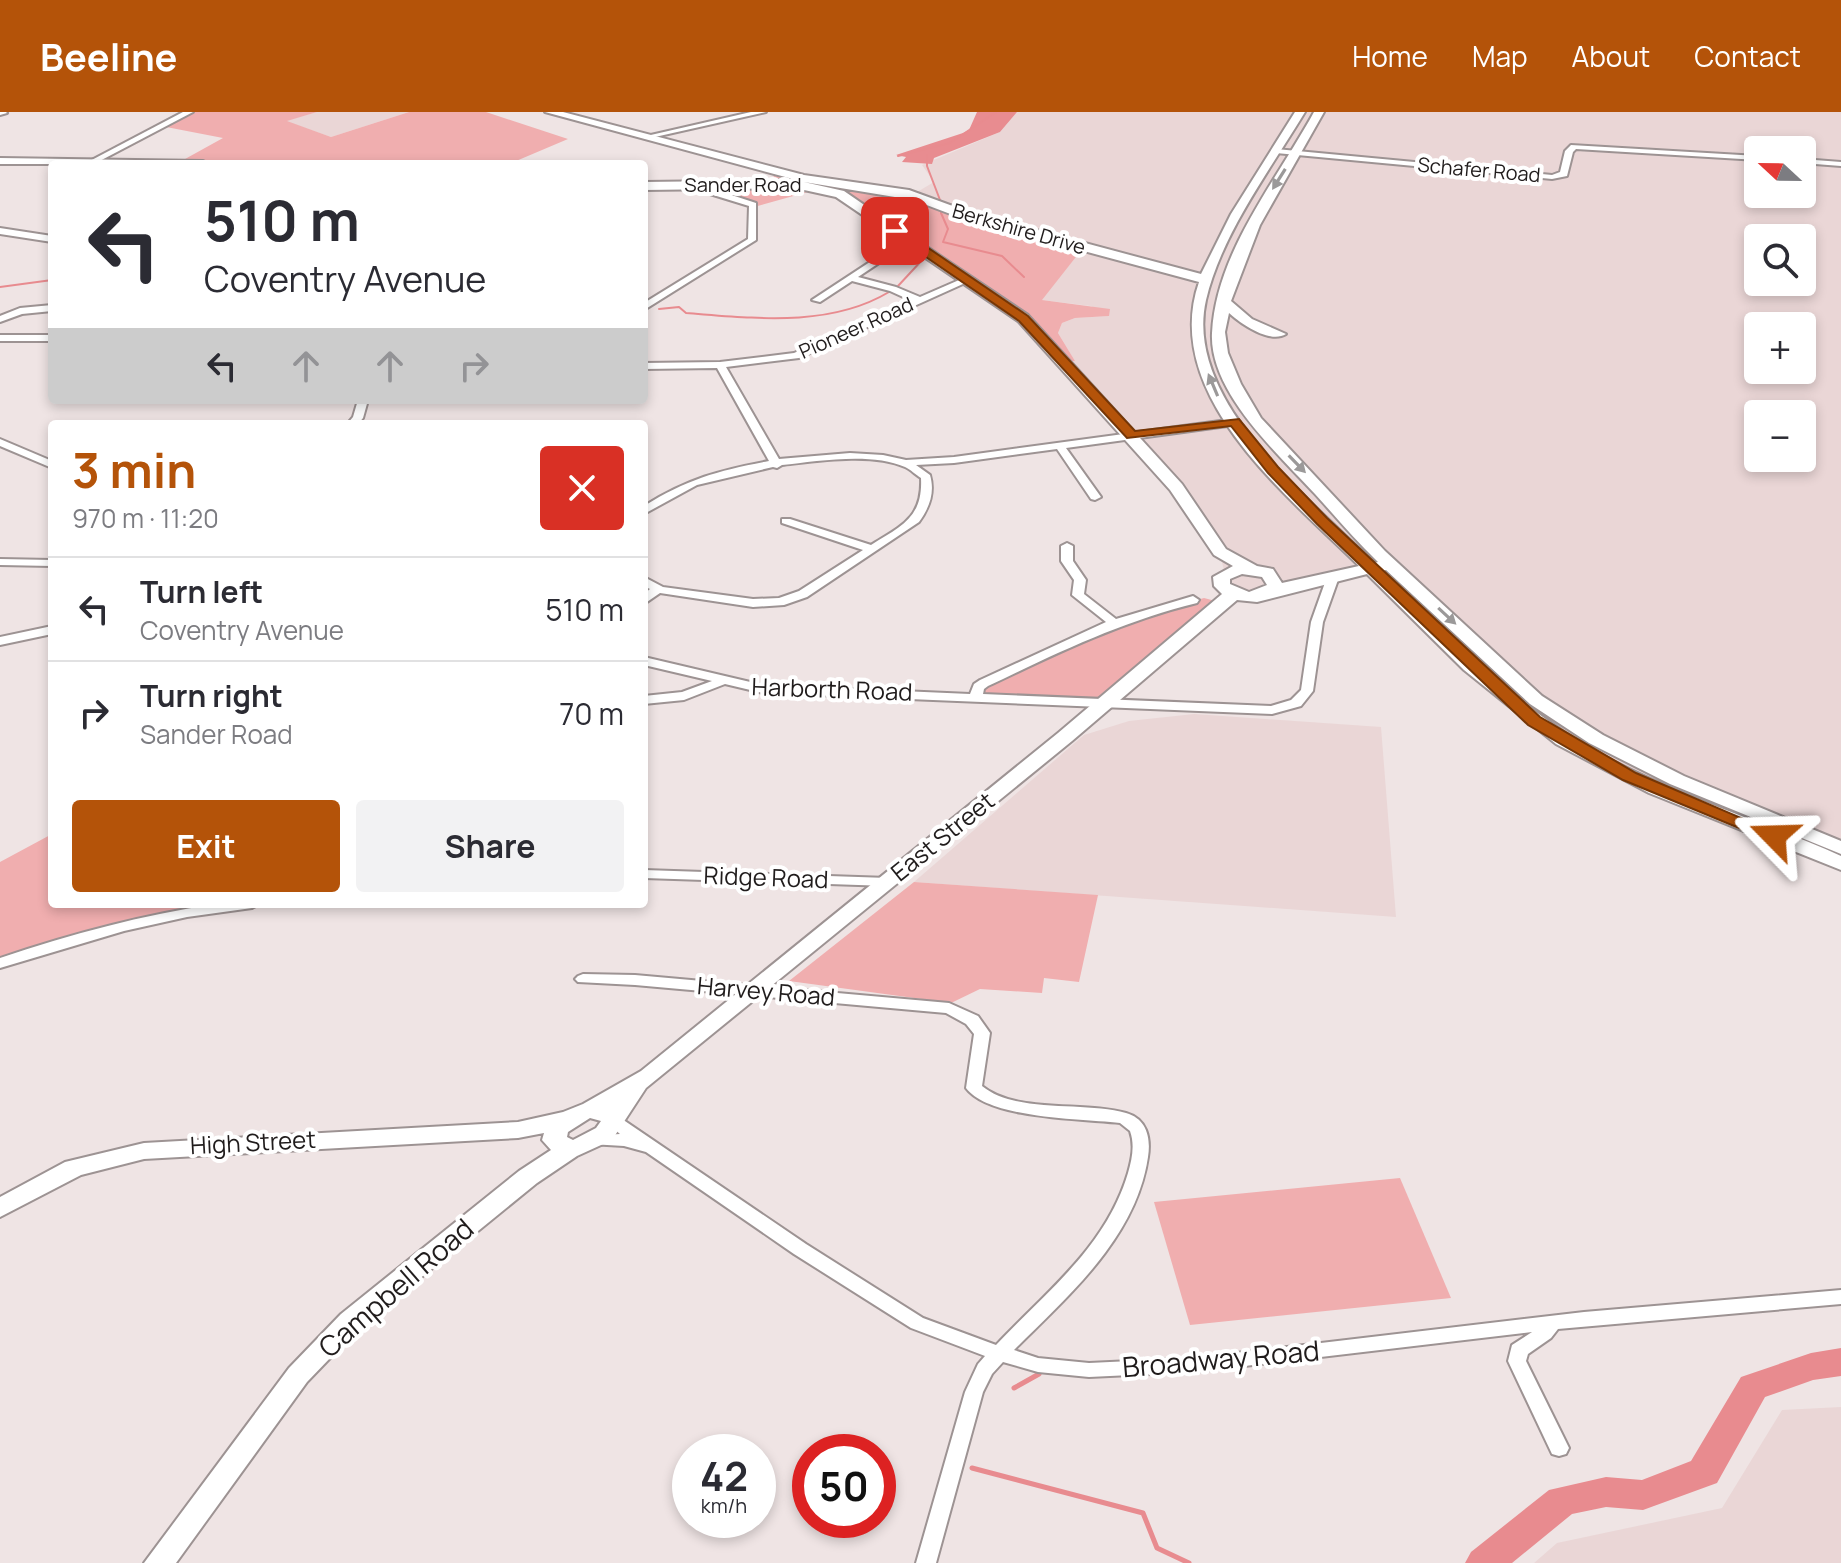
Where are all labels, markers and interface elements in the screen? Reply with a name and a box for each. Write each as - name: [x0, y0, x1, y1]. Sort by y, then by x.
- text: Beeline: [40, 30, 177, 82]
- text: Home: [1352, 37, 1428, 75]
- text: Map: [1472, 37, 1528, 75]
- text: About: [1572, 37, 1650, 75]
- text: Contact: [1694, 37, 1801, 75]
- north arrow: [1744, 136, 1816, 208]
- map controls: [1744, 136, 1816, 472]
- street label: Schafer Road: [1416, 151, 1542, 188]
- one-way arrow: [1272, 168, 1286, 190]
- street label: Sander Road: [684, 171, 802, 198]
- text: 510 m: [204, 181, 360, 258]
- icon: left: [72, 192, 176, 296]
- pin: [861, 197, 929, 265]
- street label: Berkshire Drive: [949, 197, 1089, 260]
- icon: arrive: [873, 209, 917, 253]
- button: search: [1744, 224, 1816, 296]
- text: Coventry Avenue: [204, 254, 486, 303]
- street label: Pioneer Road: [794, 290, 917, 365]
- button: +: [1744, 312, 1816, 384]
- icon: left: [200, 344, 244, 388]
- icon: ahead: [284, 344, 328, 388]
- icon: ahead: [368, 344, 412, 388]
- icon: right: [452, 344, 496, 388]
- one-way arrow: [1207, 373, 1220, 397]
- button: −: [1744, 400, 1816, 472]
- text: 3 min: [72, 437, 196, 502]
- button: close: [540, 446, 624, 530]
- one-way arrow: [1287, 454, 1306, 473]
- text: 970 m · 11:20: [72, 500, 219, 536]
- text: Turn left: [140, 571, 263, 612]
- icon: left: [72, 587, 116, 631]
- text: 510 m: [545, 589, 624, 630]
- one-way arrow: [1437, 607, 1456, 625]
- text: Coventry Avenue: [140, 612, 344, 648]
- street label: Harborth Road: [751, 669, 913, 708]
- text: Turn right: [140, 675, 283, 716]
- icon: right: [72, 691, 116, 735]
- text: 70 m: [559, 693, 624, 734]
- text: Sander Road: [140, 716, 293, 752]
- street label: East Street: [883, 784, 1001, 888]
- position arrow: [1732, 794, 1816, 878]
- button: Exit: [72, 800, 340, 892]
- button: Share: [356, 800, 624, 892]
- street label: Ridge Road: [703, 858, 829, 895]
- street label: Harvey Road: [696, 968, 836, 1013]
- street label: High Street: [189, 1122, 317, 1161]
- street label: Campbell Road: [310, 1209, 481, 1365]
- street label: Broadway Road: [1121, 1330, 1321, 1386]
- speed limit sign: 50: [792, 1434, 896, 1538]
- text: 42: [700, 1448, 748, 1503]
- text: km/h: [701, 1492, 747, 1519]

